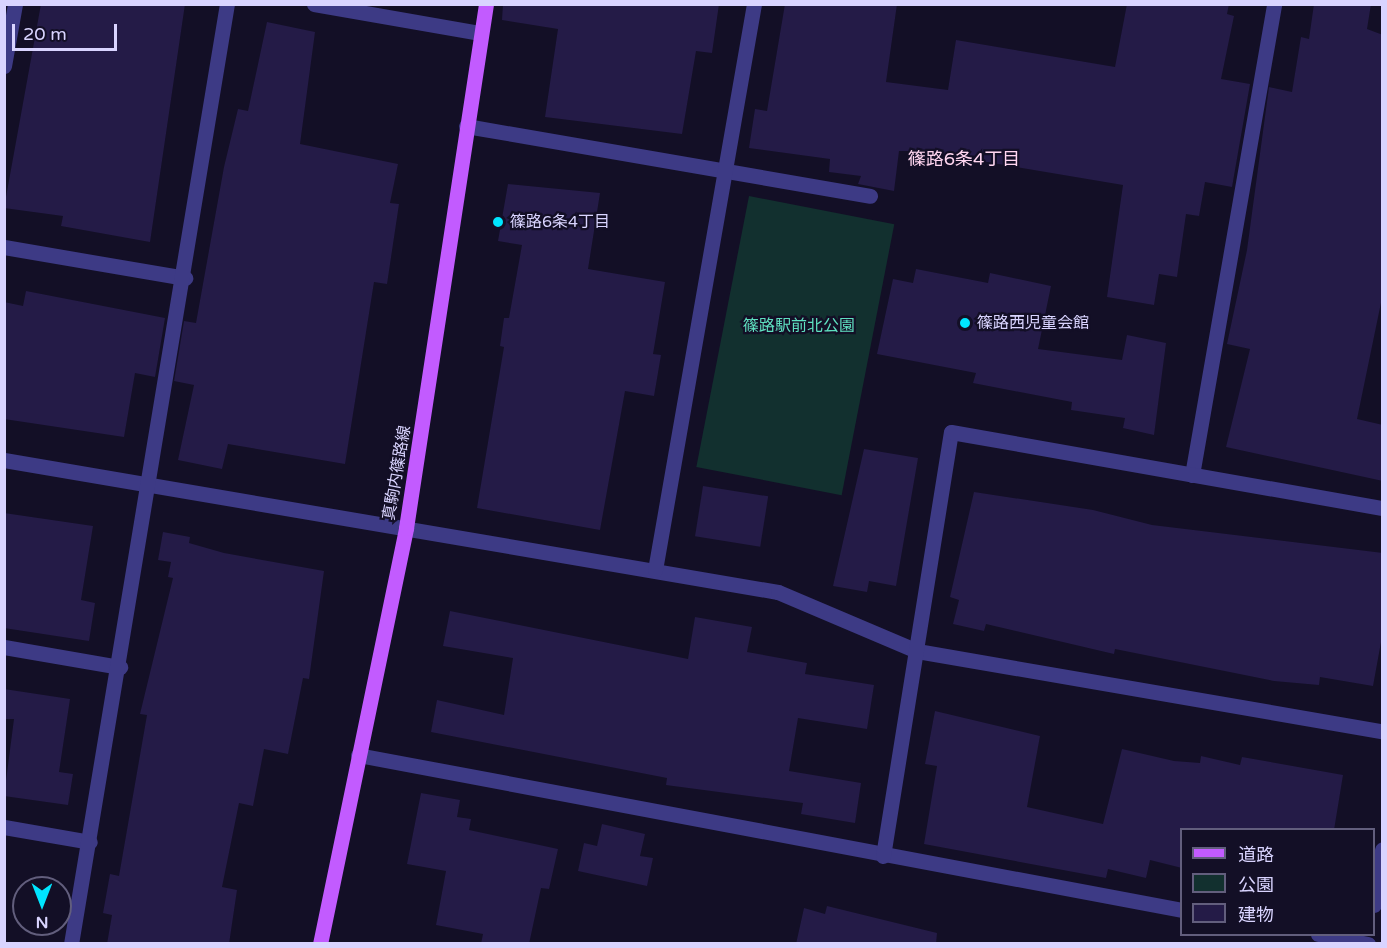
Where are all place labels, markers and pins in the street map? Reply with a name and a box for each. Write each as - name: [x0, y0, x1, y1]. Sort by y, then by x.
- place label: 篠路6条4丁目: [510, 212, 610, 232]
- marker: 篠路6条4丁目: [491, 215, 505, 229]
- place label: 篠路西児童会館: [977, 313, 1089, 333]
- marker: 篠路西児童会館: [958, 316, 972, 330]

